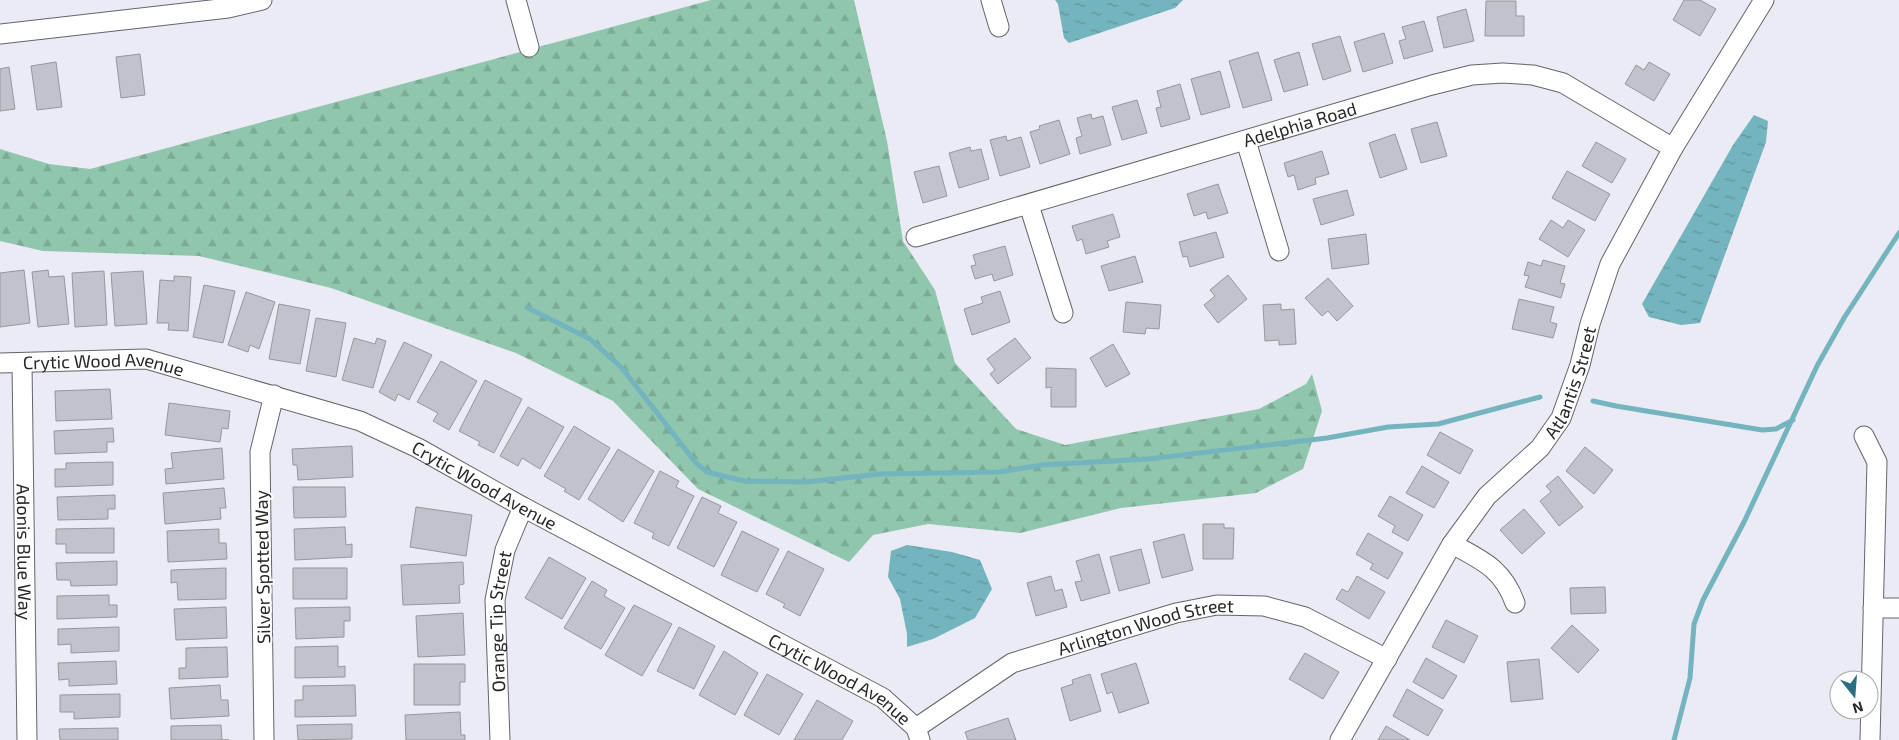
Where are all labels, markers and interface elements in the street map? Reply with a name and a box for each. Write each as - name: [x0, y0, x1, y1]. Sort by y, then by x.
- street label: Adelphia Road: [1240, 97, 1359, 151]
- street label: Atlantis Street: [1539, 324, 1600, 443]
- street label: Crytic Wood Avenue: [22, 348, 187, 380]
- street label: Crytic Wood Avenue: [408, 436, 561, 534]
- street label: Adonis Blue Way: [13, 484, 36, 621]
- street label: Silver Spotted Way: [250, 489, 274, 644]
- street label: Orange Tip Street: [484, 549, 516, 693]
- street label: Arlington Wood Street: [1055, 594, 1234, 659]
- street label: Crytic Wood Avenue: [765, 628, 916, 729]
- north arrow: [1829, 670, 1879, 720]
- text: N: [1851, 698, 1865, 718]

